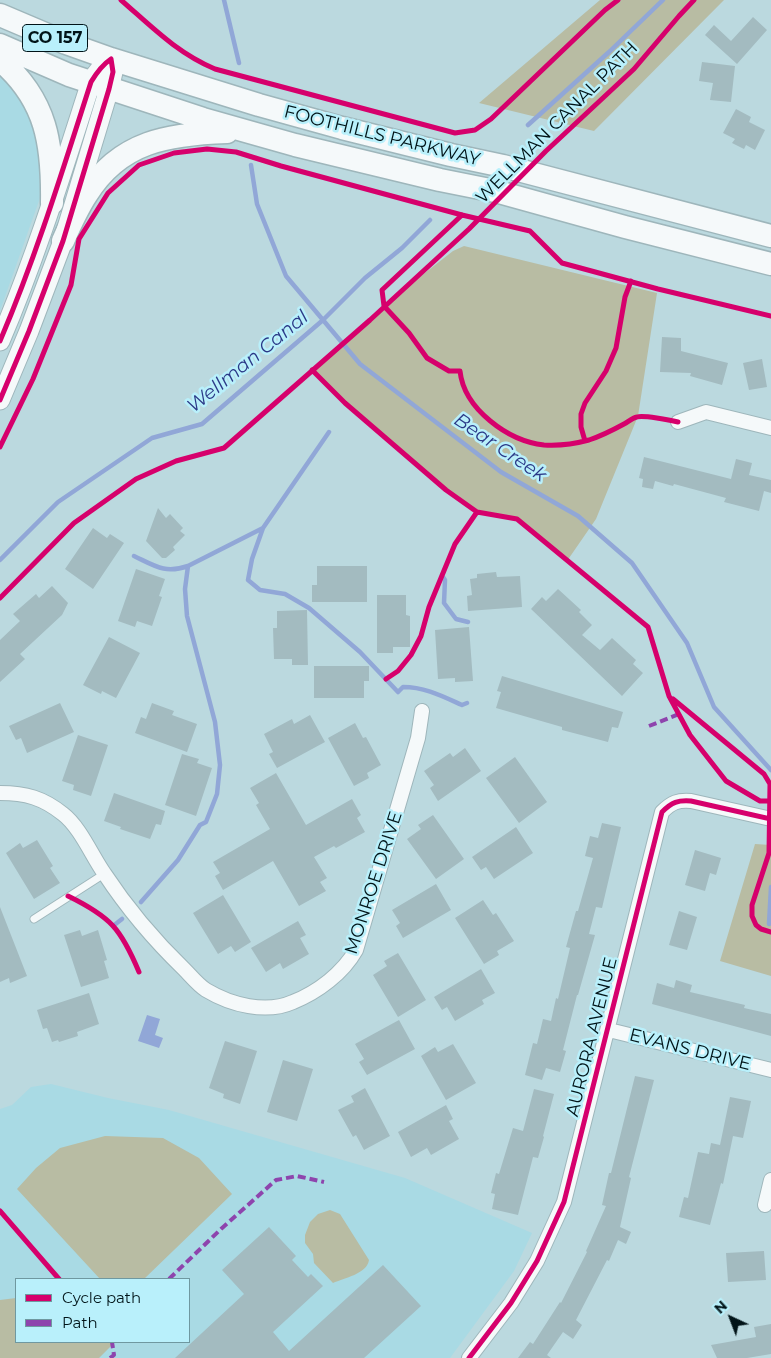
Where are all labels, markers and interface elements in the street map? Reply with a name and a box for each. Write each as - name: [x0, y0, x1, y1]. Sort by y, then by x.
- road number: CO 157: [22, 24, 88, 52]
- street label: WELLMAN CANAL PATH: [472, 38, 642, 208]
- street label: FOOTHILLS PARKWAY: [282, 101, 482, 171]
- water label: Wellman Canal: [183, 306, 313, 418]
- water label: Bear Creek: [449, 409, 551, 487]
- street label: MONROE DRIVE: [341, 809, 407, 957]
- street label: AURORA AVENUE: [562, 955, 622, 1119]
- street label: EVANS DRIVE: [627, 1024, 753, 1076]
- legend: [15, 1278, 190, 1343]
- text: Cycle path: [62, 1288, 141, 1307]
- north arrow: [706, 1293, 756, 1343]
- text: N: [710, 1297, 731, 1317]
- text: Path: [62, 1313, 98, 1332]

